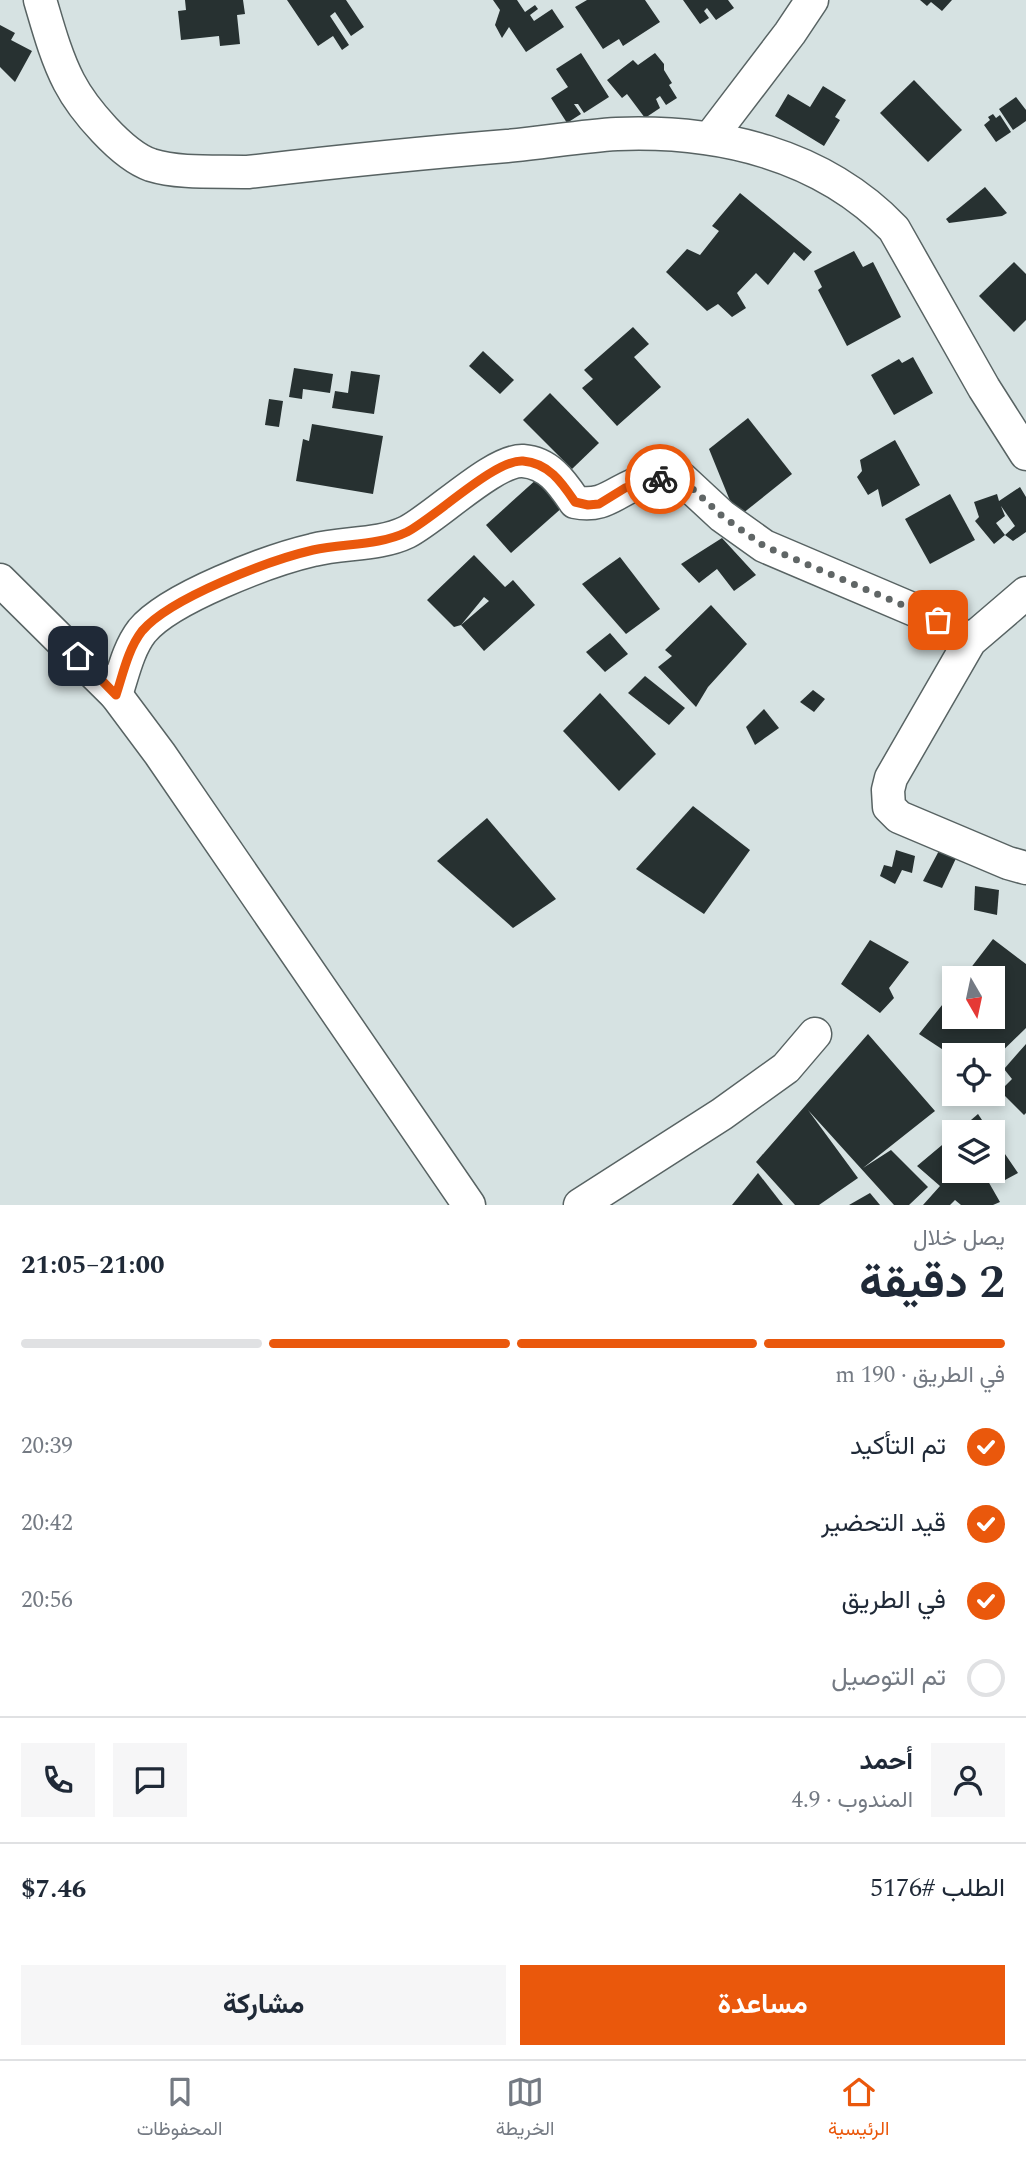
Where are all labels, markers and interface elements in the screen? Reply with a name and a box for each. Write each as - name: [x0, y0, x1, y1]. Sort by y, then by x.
- courier: [625, 444, 695, 514]
- icon: bike: [641, 460, 679, 498]
- pin: [908, 590, 968, 650]
- icon: bag: [919, 601, 957, 639]
- pin: [48, 626, 108, 686]
- icon: home: [59, 637, 97, 675]
- north arrow: [942, 966, 1004, 1029]
- map controls: [942, 966, 1005, 1183]
- button: locate: [942, 1043, 1005, 1106]
- button: layers: [942, 1120, 1005, 1183]
- text: يصل خلال: [913, 1221, 1005, 1256]
- text: 21:00–21:05: [21, 1245, 165, 1285]
- text: 2 دقيقة: [859, 1248, 1005, 1318]
- text: في الطريق · 190 m: [835, 1358, 1005, 1393]
- text: تم التأكيد: [850, 1426, 946, 1466]
- icon: check: [967, 1428, 1005, 1466]
- text: 20:39: [21, 1429, 73, 1464]
- text: قيد التحضير: [821, 1503, 946, 1543]
- icon: check: [967, 1505, 1005, 1543]
- text: 20:42: [21, 1506, 73, 1541]
- text: في الطريق: [841, 1580, 946, 1620]
- icon: check: [967, 1582, 1005, 1620]
- text: 20:56: [21, 1583, 73, 1618]
- text: تم التوصيل: [831, 1657, 946, 1697]
- text: أحمد: [860, 1741, 913, 1781]
- button: phone: [21, 1743, 95, 1817]
- button: chat: [113, 1743, 187, 1817]
- button: person: [931, 1743, 1005, 1817]
- text: المندوب · 4.9: [792, 1783, 913, 1818]
- text: الطلب #5176: [870, 1868, 1005, 1908]
- text: $7.46: [21, 1869, 86, 1909]
- button: مشاركة: [21, 1965, 506, 2045]
- button: مساعدة: [520, 1965, 1005, 2045]
- tab: المحفوظات: [137, 2073, 222, 2145]
- tab: الخريطة: [496, 2073, 554, 2145]
- tab: الرئيسية: [828, 2073, 889, 2145]

